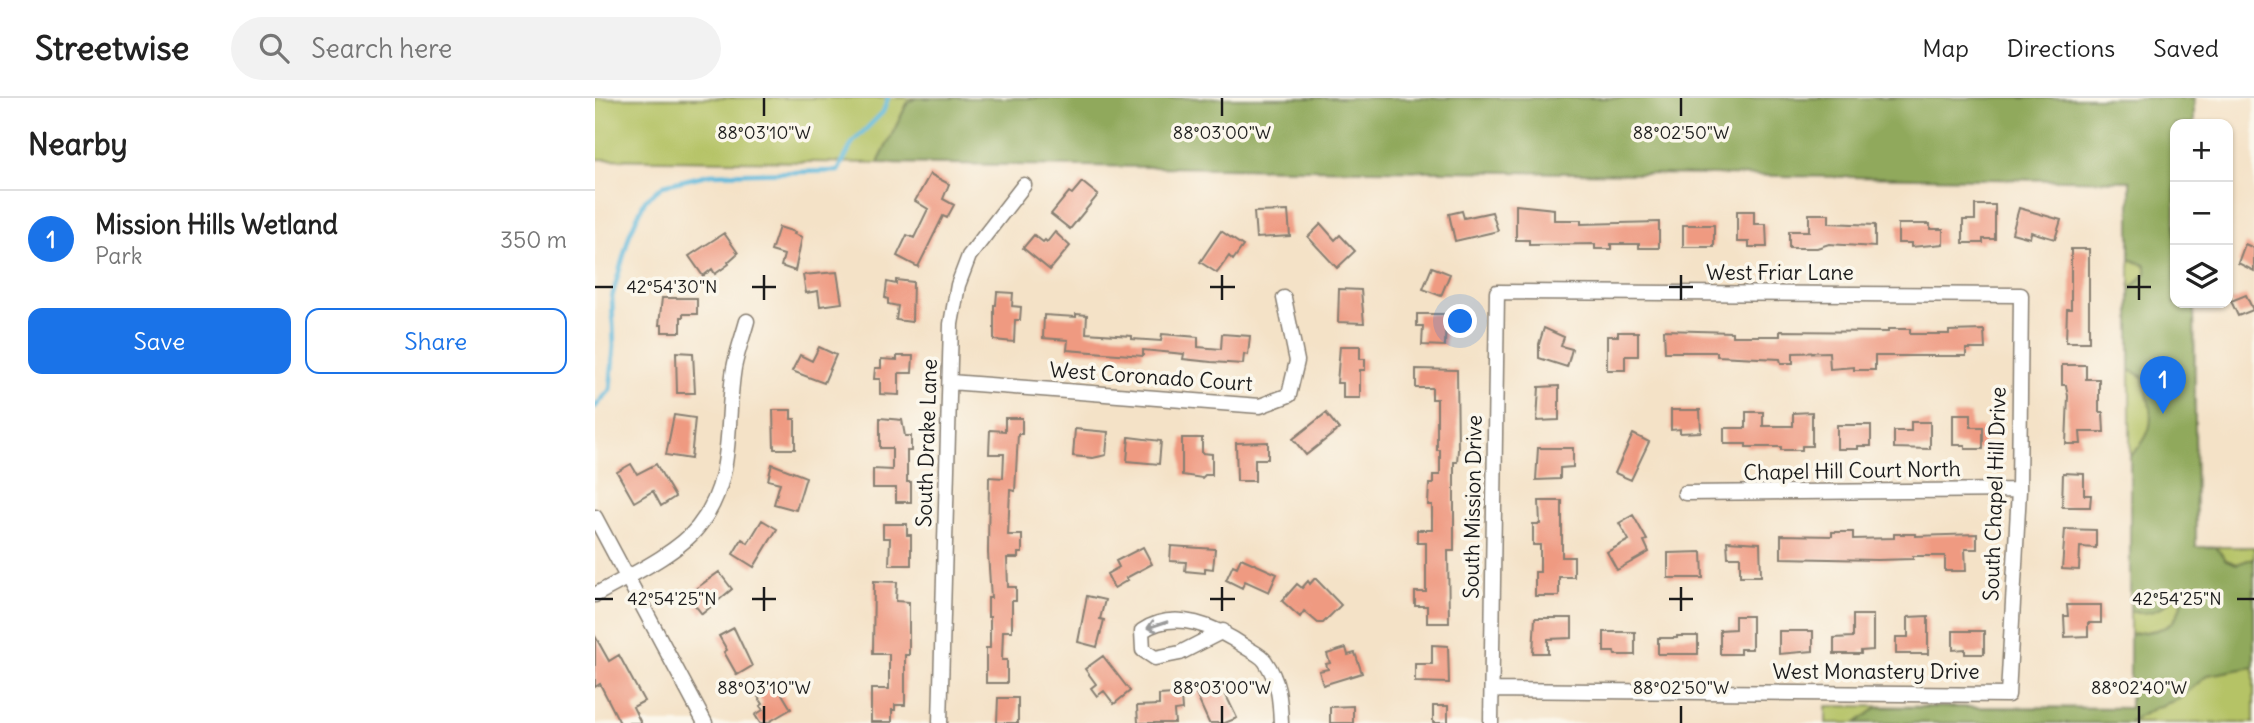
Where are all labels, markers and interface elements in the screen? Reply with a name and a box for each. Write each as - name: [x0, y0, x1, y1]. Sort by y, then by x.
- search box: [231, 17, 721, 80]
- text: Streetwise: [35, 27, 189, 69]
- icon: search: [255, 29, 293, 67]
- text: Search here: [311, 32, 452, 65]
- text: Map: [1922, 33, 1969, 63]
- text: Directions: [2007, 33, 2115, 63]
- text: Saved: [2153, 33, 2219, 63]
- map controls: [2170, 119, 2233, 308]
- button: +: [2170, 119, 2233, 182]
- text: 88°03'10"W: [717, 121, 811, 144]
- text: 88°03'00"W: [1173, 121, 1271, 144]
- text: 88°02'50"W: [1633, 121, 1729, 144]
- text: Nearby: [28, 125, 128, 163]
- button: −: [2170, 182, 2233, 245]
- text: Mission Hills Wetland: [95, 208, 338, 241]
- text: 1: [46, 225, 56, 254]
- text: 350 m: [500, 225, 567, 254]
- text: Park: [95, 241, 143, 270]
- button: layers: [2170, 245, 2233, 308]
- street label: West Friar Lane: [1706, 259, 1854, 286]
- text: 42°54'30"N: [626, 275, 718, 298]
- your location: [1443, 304, 1477, 338]
- button: Save: [28, 308, 291, 374]
- button: Share: [305, 308, 567, 374]
- street label: West Coronado Court: [1049, 356, 1253, 397]
- pin: 1: [2140, 356, 2186, 414]
- street label: South Drake Lane: [910, 358, 943, 528]
- street label: South Chapel Hill Drive: [1977, 386, 2012, 602]
- street label: South Mission Drive: [1457, 415, 1488, 599]
- street label: Chapel Hill Court North: [1743, 455, 1961, 486]
- text: 42°54'25"N: [627, 587, 717, 610]
- text: 42°54'25"N: [2132, 587, 2222, 610]
- one-way arrow: [1147, 619, 1169, 632]
- street label: West Monastery Drive: [1773, 658, 1979, 685]
- text: 88°03'10"W: [717, 676, 811, 699]
- text: 88°03'00"W: [1173, 676, 1271, 699]
- text: 88°02'50"W: [1633, 676, 1729, 699]
- text: 88°02'40"W: [2091, 676, 2187, 699]

